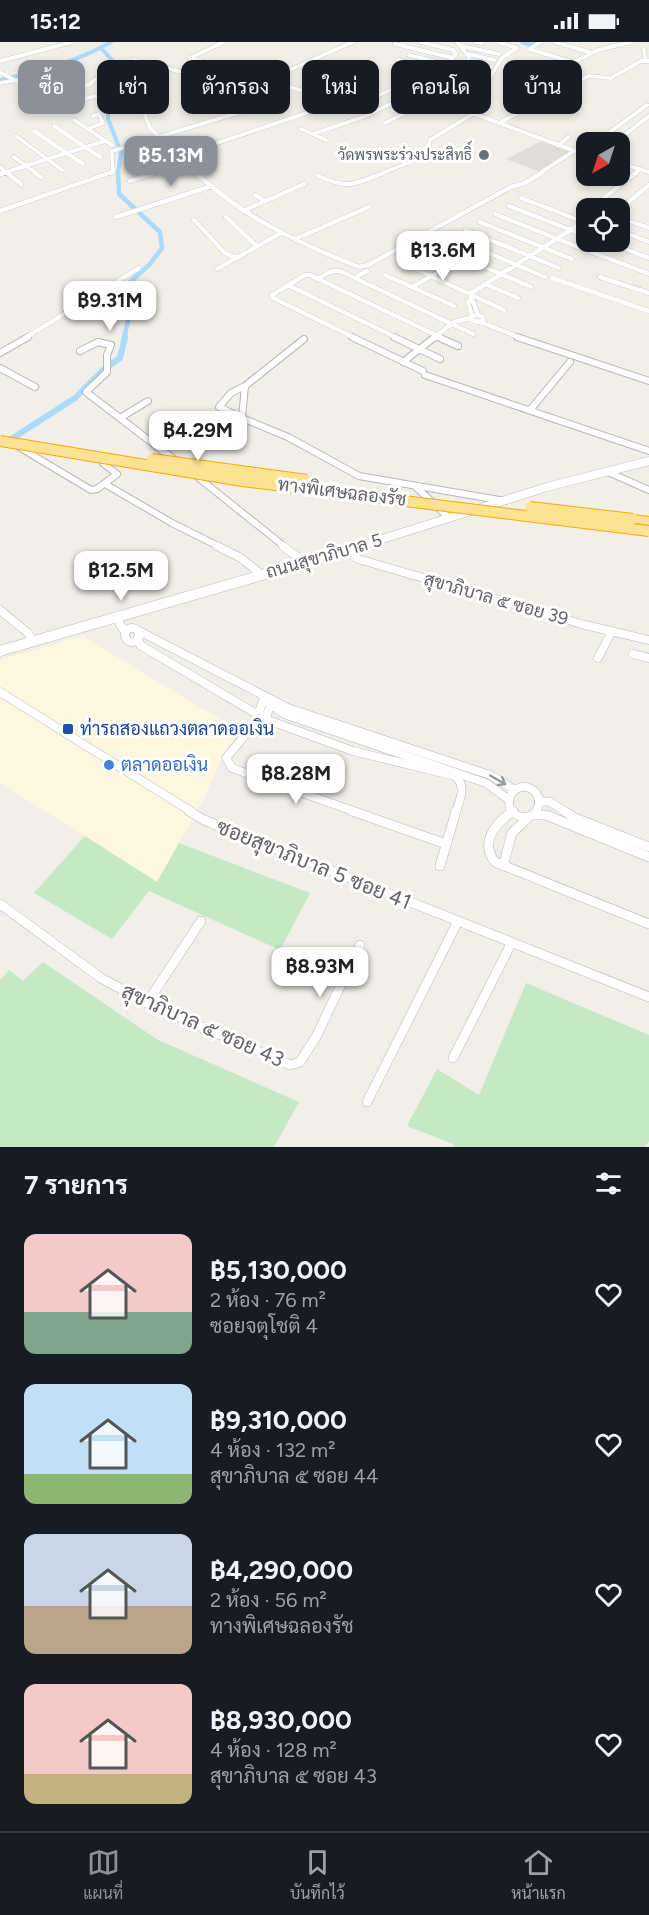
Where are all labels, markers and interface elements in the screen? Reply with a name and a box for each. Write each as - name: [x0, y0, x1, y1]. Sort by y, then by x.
- text: 15:12: [30, 8, 81, 35]
- chip: ซื้อ: [18, 60, 85, 114]
- chip: เช่า: [97, 60, 169, 114]
- chip: ตัวกรอง: [181, 60, 290, 114]
- chip: ใหม่: [302, 60, 379, 114]
- chip: คอนโด: [391, 60, 491, 114]
- chip: บ้าน: [503, 60, 582, 114]
- north arrow: [576, 132, 630, 186]
- map controls: [576, 132, 630, 252]
- pin: ฿5.13M: [122, 136, 220, 187]
- place label: วัดพรพระร่วงประสิทธิ์: [338, 140, 472, 164]
- text: ฿5.13M: [138, 143, 204, 167]
- marker: วัดพรพระร่วงประสิทธิ์: [477, 148, 491, 162]
- button: locate: [576, 198, 630, 252]
- pin: ฿13.6M: [394, 231, 492, 282]
- text: ฿13.6M: [410, 238, 476, 262]
- pin: ฿9.31M: [61, 281, 159, 332]
- text: ฿9.31M: [77, 288, 143, 312]
- pin: ฿4.29M: [149, 411, 247, 462]
- text: ฿4.29M: [163, 418, 233, 442]
- street label: ทางพิเศษฉลองรัช: [276, 473, 408, 511]
- street label: ถนนสุขาภิบาล 5: [263, 529, 385, 584]
- pin: ฿12.5M: [72, 551, 170, 602]
- text: ฿12.5M: [88, 558, 154, 582]
- street label: สุขาภิบาล ๕ ซอย 39: [421, 568, 571, 631]
- place label: ท่ารถสองแถวงตลาดออเงิน: [80, 717, 274, 740]
- marker: ท่ารถสองแถวงตลาดออเงิน: [61, 722, 75, 736]
- place label: ตลาดออเงิน: [121, 754, 208, 776]
- pin: ฿8.28M: [247, 754, 345, 805]
- marker: ตลาดออเงิน: [102, 758, 116, 772]
- text: ฿8.28M: [261, 761, 331, 785]
- one-way arrow: [488, 775, 506, 786]
- street label: ซอยสุขาภิบาล 5 ซอย 41: [212, 814, 415, 916]
- pin: ฿8.93M: [271, 947, 369, 998]
- text: ฿8.93M: [285, 954, 355, 978]
- street label: สุขาภิบาล ๕ ซอย 43: [117, 978, 288, 1074]
- icon: filters: [592, 1167, 625, 1200]
- text: 7 รายการ: [24, 1169, 128, 1201]
- text: ฿5,130,000: [210, 1254, 347, 1286]
- icon: home: [72, 1258, 144, 1330]
- icon: heart: [592, 1278, 625, 1311]
- text: 2 ห้อง · 76 m²: [210, 1288, 326, 1312]
- text: ซอยจตุโชติ 4: [210, 1314, 318, 1338]
- text: ฿9,310,000: [210, 1404, 347, 1436]
- icon: home: [72, 1408, 144, 1480]
- icon: heart: [592, 1428, 625, 1461]
- text: 4 ห้อง · 132 m²: [210, 1438, 335, 1462]
- text: สุขาภิบาล ๕ ซอย 44: [210, 1464, 378, 1488]
- text: ฿4,290,000: [210, 1554, 353, 1586]
- icon: home: [72, 1558, 144, 1630]
- icon: heart: [592, 1578, 625, 1611]
- text: 2 ห้อง · 56 m²: [210, 1588, 327, 1612]
- text: ทางพิเศษฉลองรัช: [210, 1614, 354, 1638]
- text: ฿8,930,000: [210, 1704, 352, 1736]
- icon: home: [72, 1708, 144, 1780]
- icon: heart: [592, 1728, 625, 1761]
- text: 4 ห้อง · 128 m²: [210, 1738, 337, 1762]
- text: สุขาภิบาล ๕ ซอย 43: [210, 1764, 377, 1788]
- tab: แผนที่: [83, 1846, 123, 1903]
- tab: บันทึกไว้: [290, 1846, 345, 1903]
- tab: หน้าแรก: [511, 1846, 566, 1903]

